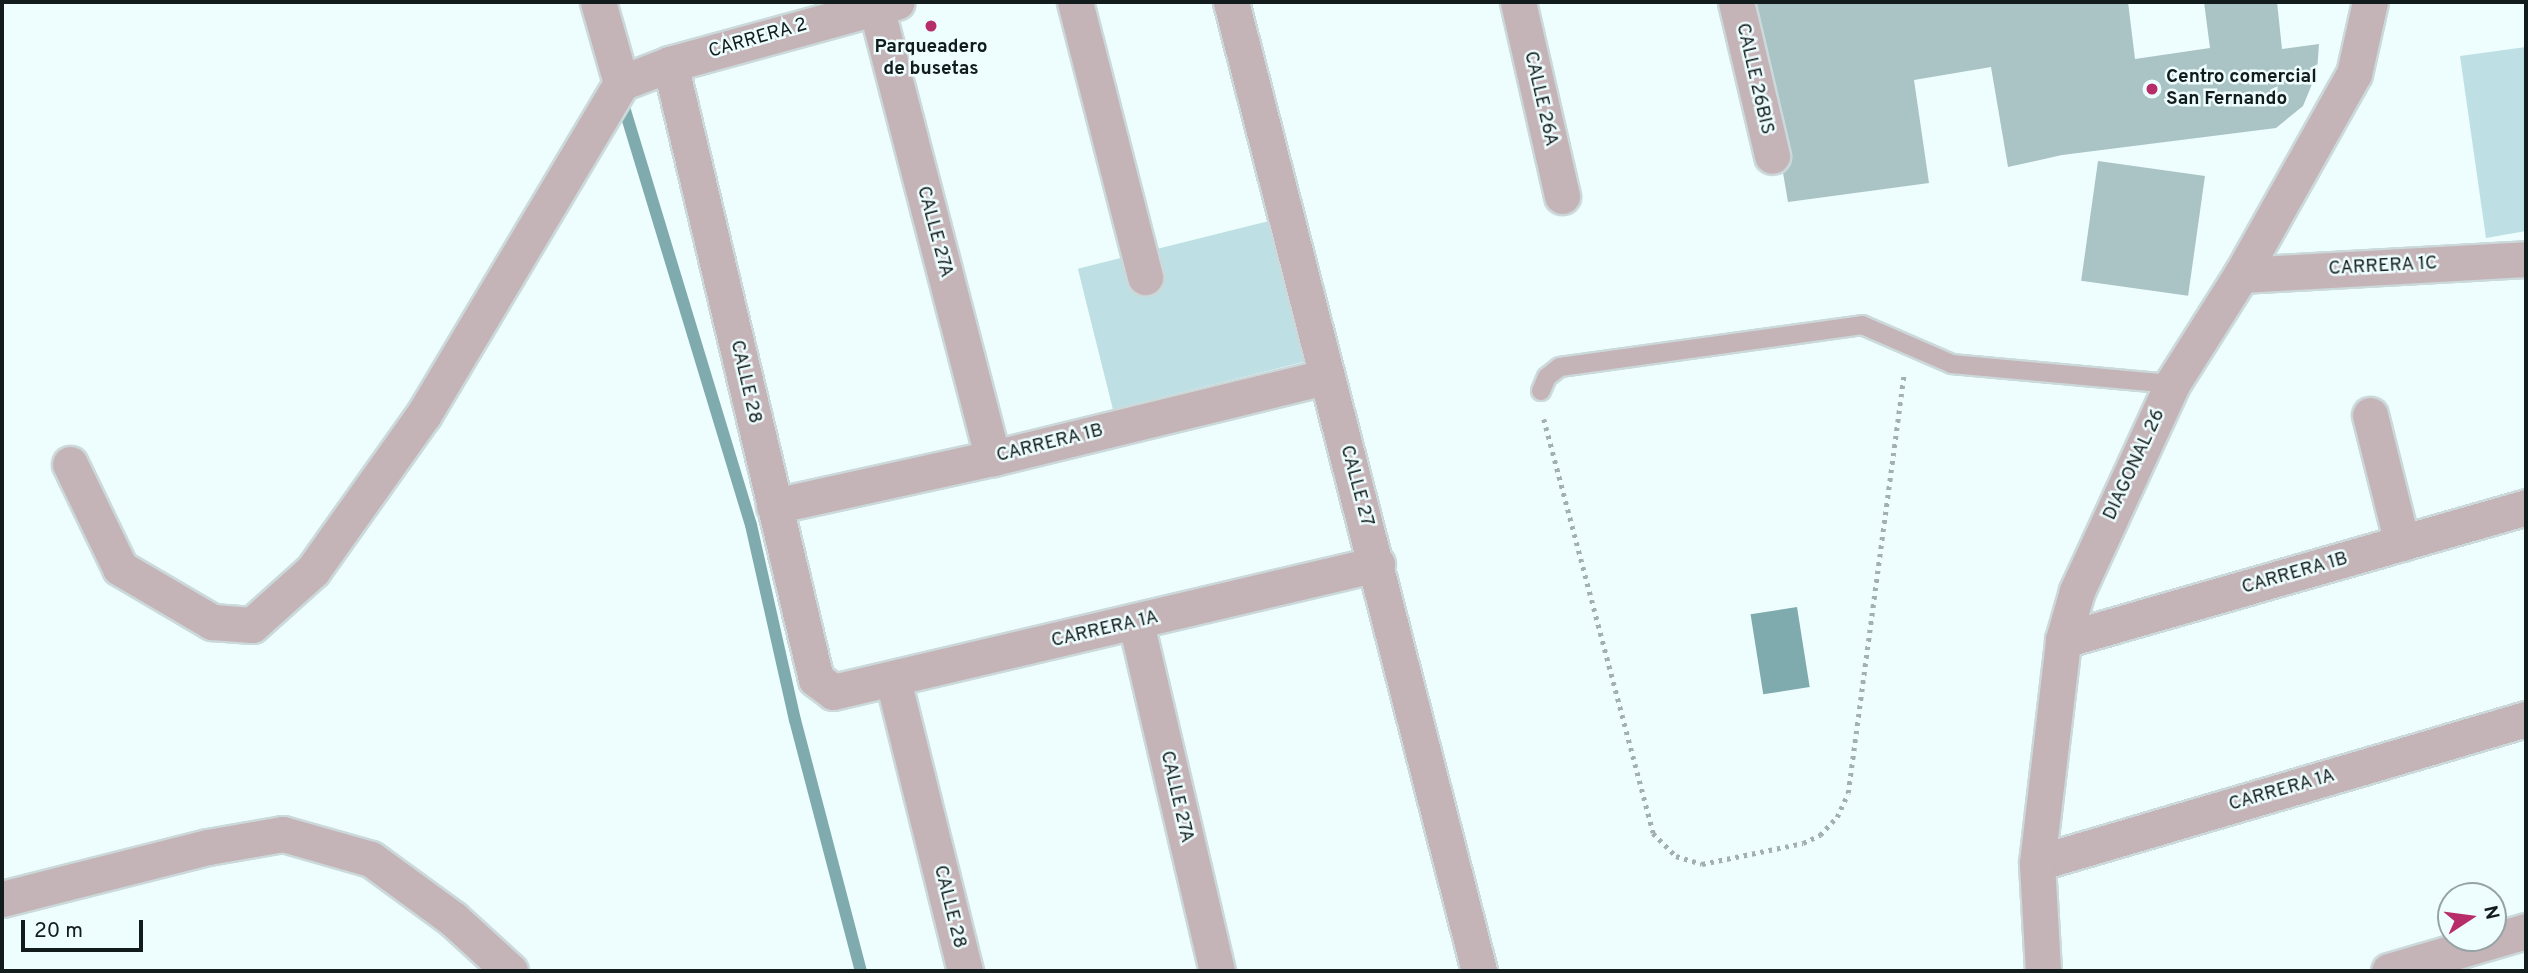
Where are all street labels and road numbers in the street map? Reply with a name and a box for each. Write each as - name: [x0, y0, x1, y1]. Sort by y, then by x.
- street label: CARRERA 2: [706, 14, 810, 64]
- street label: CALLE 26BIS: [1730, 21, 1778, 137]
- street label: CALLE 26A: [1518, 49, 1562, 149]
- street label: CALLE 27A: [911, 184, 957, 280]
- street label: CARRERA 1C: [2328, 253, 2438, 281]
- street label: CALLE 28: [724, 338, 766, 426]
- street label: DIAGONAL 26: [2099, 406, 2171, 524]
- street label: CARRERA 1B: [994, 420, 1106, 468]
- street label: CALLE 27: [1334, 443, 1378, 529]
- street label: CARRERA 1B: [2239, 548, 2351, 600]
- street label: CARRERA 1A: [1049, 607, 1161, 653]
- street label: CALLE 27A: [1154, 749, 1198, 845]
- street label: CARRERA 1A: [2226, 765, 2338, 817]
- street label: CALLE 28: [928, 863, 970, 951]

